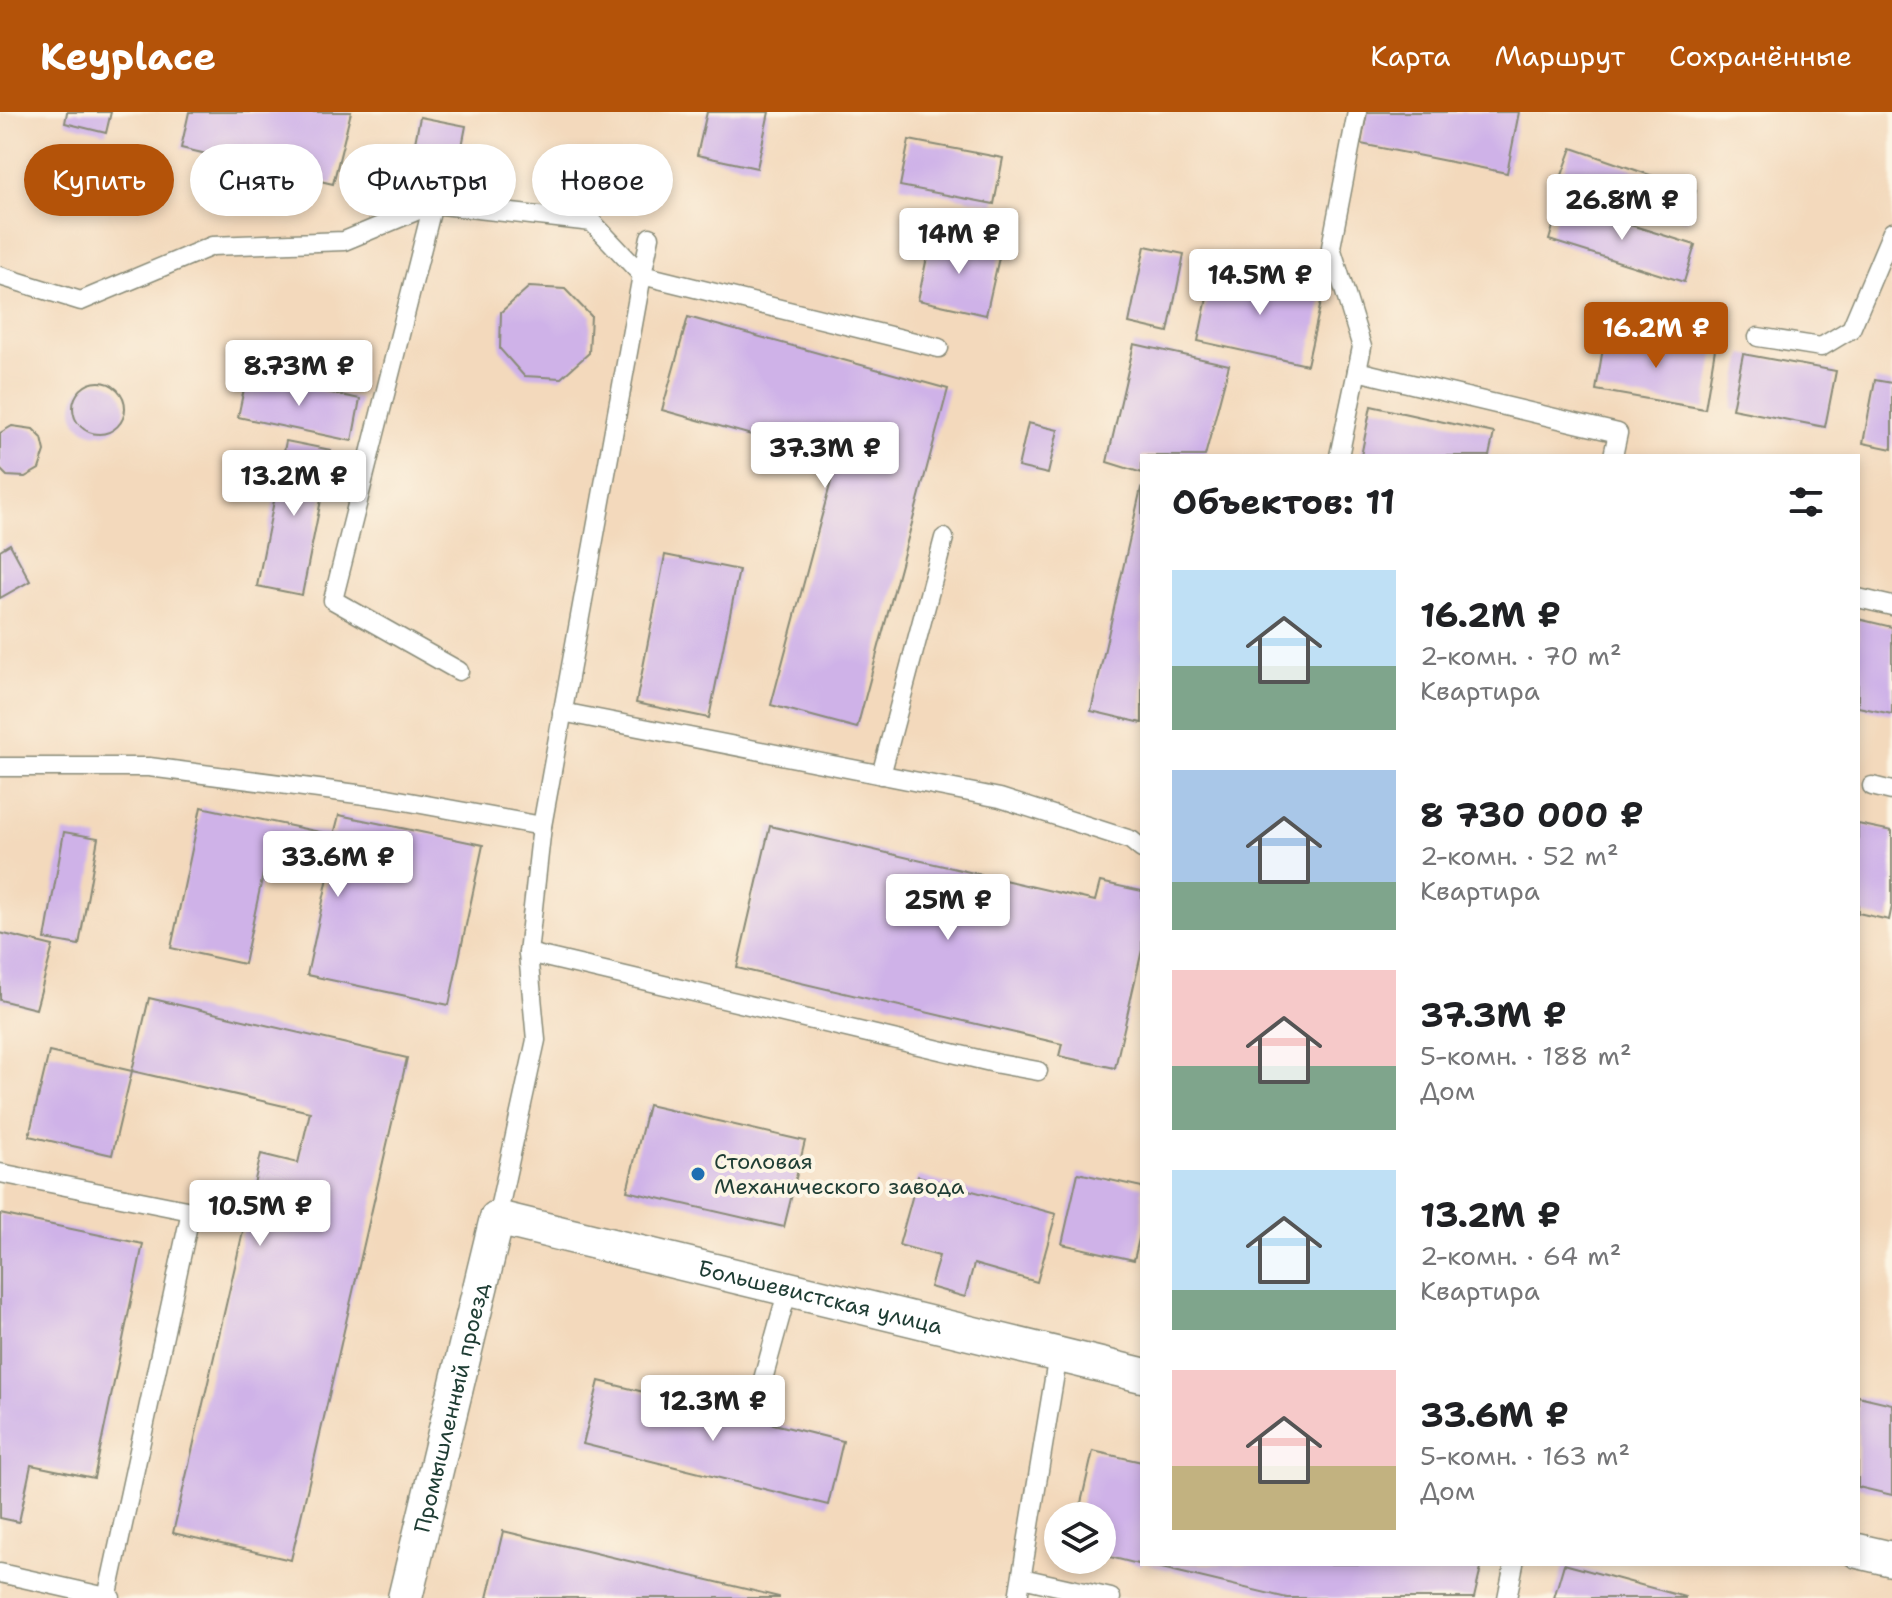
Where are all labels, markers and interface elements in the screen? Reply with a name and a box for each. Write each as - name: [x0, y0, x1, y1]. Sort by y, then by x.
- text: Keyplace: [40, 31, 216, 82]
- text: Карта: [1370, 37, 1450, 75]
- text: Маршрут: [1494, 37, 1625, 75]
- text: Сохранённые: [1669, 37, 1852, 75]
- chip: Купить: [24, 144, 174, 216]
- chip: Снять: [190, 144, 323, 216]
- chip: Фильтры: [339, 144, 516, 216]
- chip: Новое: [532, 144, 673, 216]
- pin: 26.8M ₽: [1548, 174, 1696, 242]
- text: 26.8M ₽: [1565, 182, 1679, 217]
- pin: 14M ₽: [903, 208, 1015, 276]
- text: 14M ₽: [917, 216, 1001, 251]
- pin: 14.5M ₽: [1186, 249, 1334, 317]
- text: 14.5M ₽: [1207, 257, 1313, 292]
- pin: 16.2M ₽: [1582, 302, 1730, 370]
- text: 16.2M ₽: [1602, 310, 1710, 345]
- pin: 8.73M ₽: [225, 340, 373, 408]
- text: 8.73M ₽: [243, 348, 355, 383]
- pin: 37.3M ₽: [751, 422, 899, 490]
- text: 37.3M ₽: [769, 430, 881, 465]
- pin: 13.2M ₽: [220, 450, 368, 518]
- text: 13.2M ₽: [240, 458, 348, 493]
- text: Объектов: 11: [1172, 479, 1395, 525]
- icon: filters: [1784, 480, 1828, 524]
- text: 16.2M ₽: [1420, 592, 1561, 638]
- icon: home: [1236, 602, 1332, 698]
- text: 2-комн. · 70 m²: [1420, 638, 1622, 673]
- text: Квартира: [1420, 673, 1540, 708]
- text: 8 730 000 ₽: [1420, 792, 1644, 838]
- icon: home: [1236, 802, 1332, 898]
- pin: 33.6M ₽: [264, 831, 412, 899]
- text: 2-комн. · 52 m²: [1420, 838, 1619, 873]
- text: 33.6M ₽: [281, 839, 395, 874]
- text: Квартира: [1420, 873, 1540, 908]
- pin: 25M ₽: [892, 874, 1004, 942]
- text: 25M ₽: [904, 882, 992, 917]
- text: 37.3M ₽: [1420, 992, 1567, 1038]
- icon: home: [1236, 1002, 1332, 1098]
- text: 5-комн. · 188 m²: [1420, 1038, 1632, 1073]
- text: Дом: [1420, 1073, 1475, 1108]
- place label: Столовая Механического завода: [714, 1147, 965, 1201]
- marker: Столовая Механического завода: [689, 1165, 707, 1183]
- pin: 10.5M ₽: [186, 1180, 334, 1248]
- text: 10.5M ₽: [207, 1188, 313, 1223]
- text: 13.2M ₽: [1420, 1192, 1561, 1238]
- icon: home: [1236, 1202, 1332, 1298]
- text: 2-комн. · 64 m²: [1420, 1238, 1622, 1273]
- street label: Большевистская улица: [695, 1253, 946, 1341]
- text: Квартира: [1420, 1273, 1540, 1308]
- street label: Промышленный проезд: [407, 1279, 496, 1536]
- pin: 12.3M ₽: [639, 1375, 787, 1443]
- text: 12.3M ₽: [659, 1383, 767, 1418]
- text: 33.6M ₽: [1420, 1392, 1569, 1438]
- icon: home: [1236, 1402, 1332, 1498]
- text: 5-комн. · 163 m²: [1420, 1438, 1630, 1473]
- text: Дом: [1420, 1473, 1475, 1508]
- map controls: [1044, 1502, 1116, 1574]
- button: layers: [1044, 1502, 1116, 1574]

